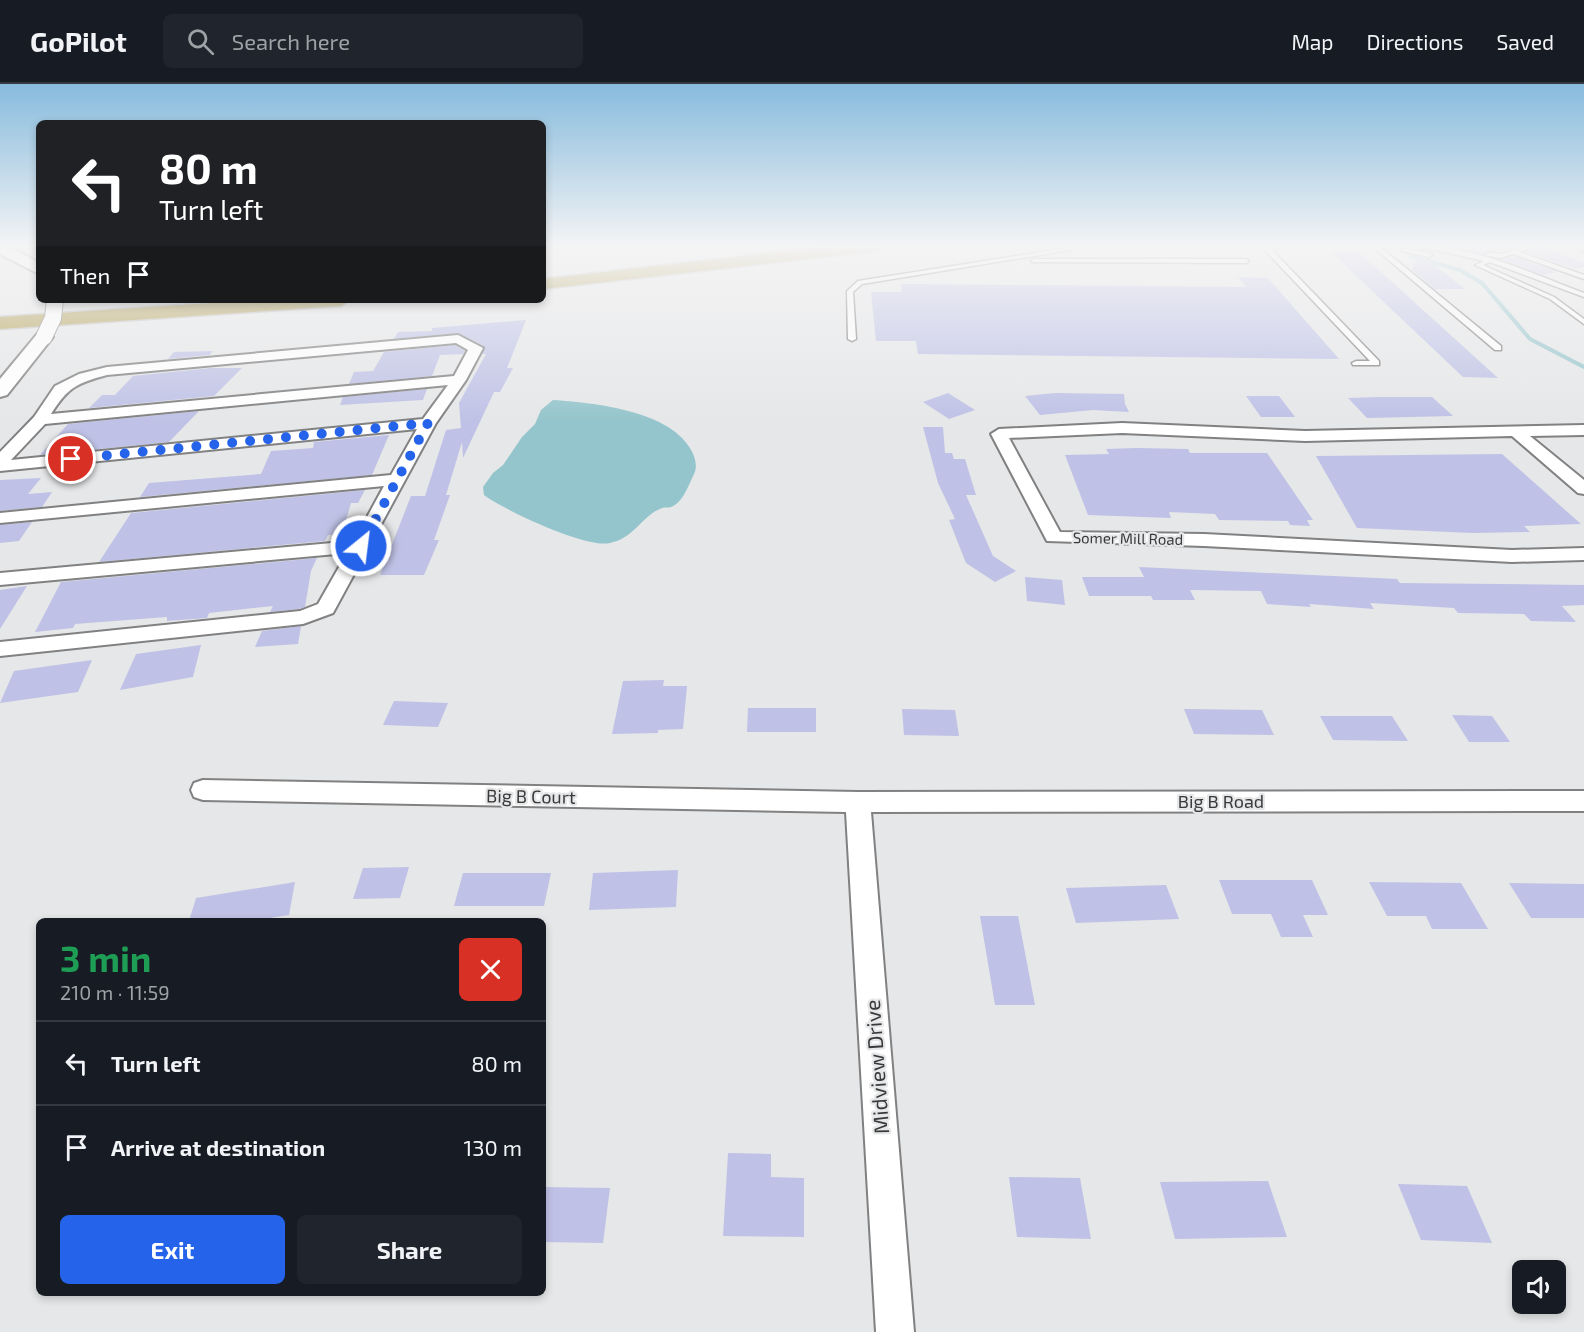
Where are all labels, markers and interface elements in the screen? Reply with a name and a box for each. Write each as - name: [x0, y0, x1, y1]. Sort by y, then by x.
- search box: [163, 14, 583, 68]
- text: GoPilot: [30, 24, 127, 58]
- icon: search: [184, 25, 217, 58]
- text: Search here: [232, 28, 350, 54]
- text: Map: [1291, 29, 1334, 54]
- text: Directions: [1367, 29, 1463, 54]
- text: Saved: [1496, 29, 1554, 54]
- text: 80 m: [159, 142, 258, 192]
- icon: left: [60, 144, 138, 222]
- text: Turn left: [159, 193, 263, 225]
- icon: arrive: [122, 258, 155, 291]
- text: Then: [60, 262, 110, 288]
- pin: [45, 433, 96, 484]
- icon: arrive: [54, 442, 87, 475]
- position arrow: [329, 514, 393, 578]
- street label: Somer Mill Road: [1073, 528, 1183, 548]
- street label: Big B Court: [486, 784, 576, 808]
- street label: Big B Road: [1178, 790, 1264, 812]
- text: 3 min: [60, 936, 151, 979]
- button: close: [459, 938, 522, 1001]
- text: 210 m · 11:59: [60, 980, 170, 1004]
- street label: Midview Drive: [859, 999, 893, 1135]
- icon: left: [60, 1047, 93, 1080]
- text: Turn left: [111, 1050, 200, 1076]
- text: 80 m: [471, 1050, 522, 1076]
- icon: arrive: [60, 1131, 93, 1164]
- text: Arrive at destination: [111, 1134, 325, 1160]
- text: 130 m: [464, 1134, 522, 1160]
- button: Exit: [60, 1215, 285, 1284]
- button: Share: [297, 1215, 522, 1284]
- map controls: [1512, 1260, 1566, 1314]
- button: sound: [1512, 1260, 1566, 1314]

